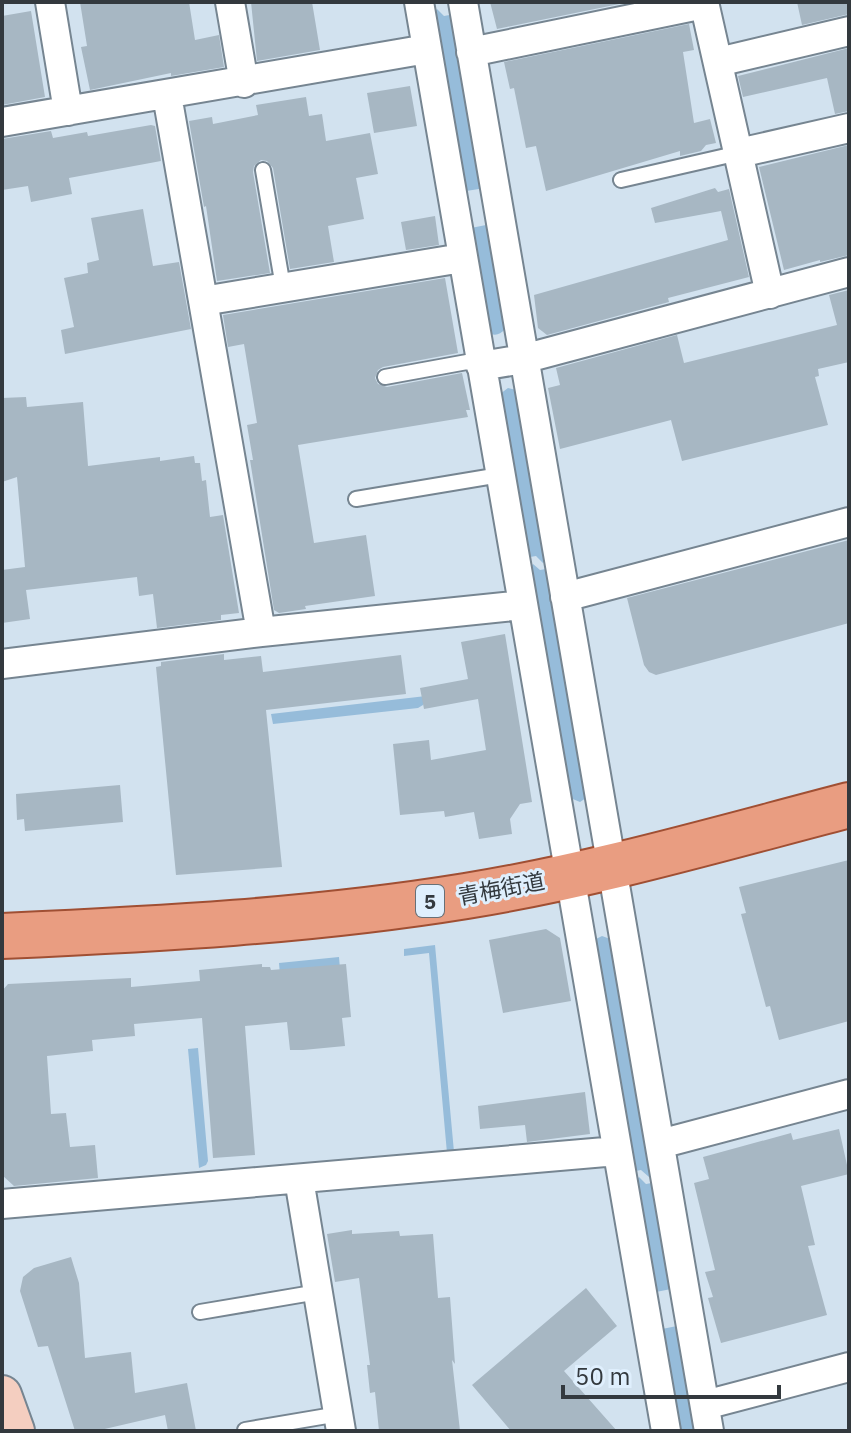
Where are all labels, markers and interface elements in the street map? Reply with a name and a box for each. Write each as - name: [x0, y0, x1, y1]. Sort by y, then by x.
- street label: 青梅街道: [455, 865, 547, 911]
- road number: 5: [416, 885, 444, 917]
- scale bar: [563, 1349, 779, 1399]
- text: 50 m: [575, 1360, 630, 1392]

